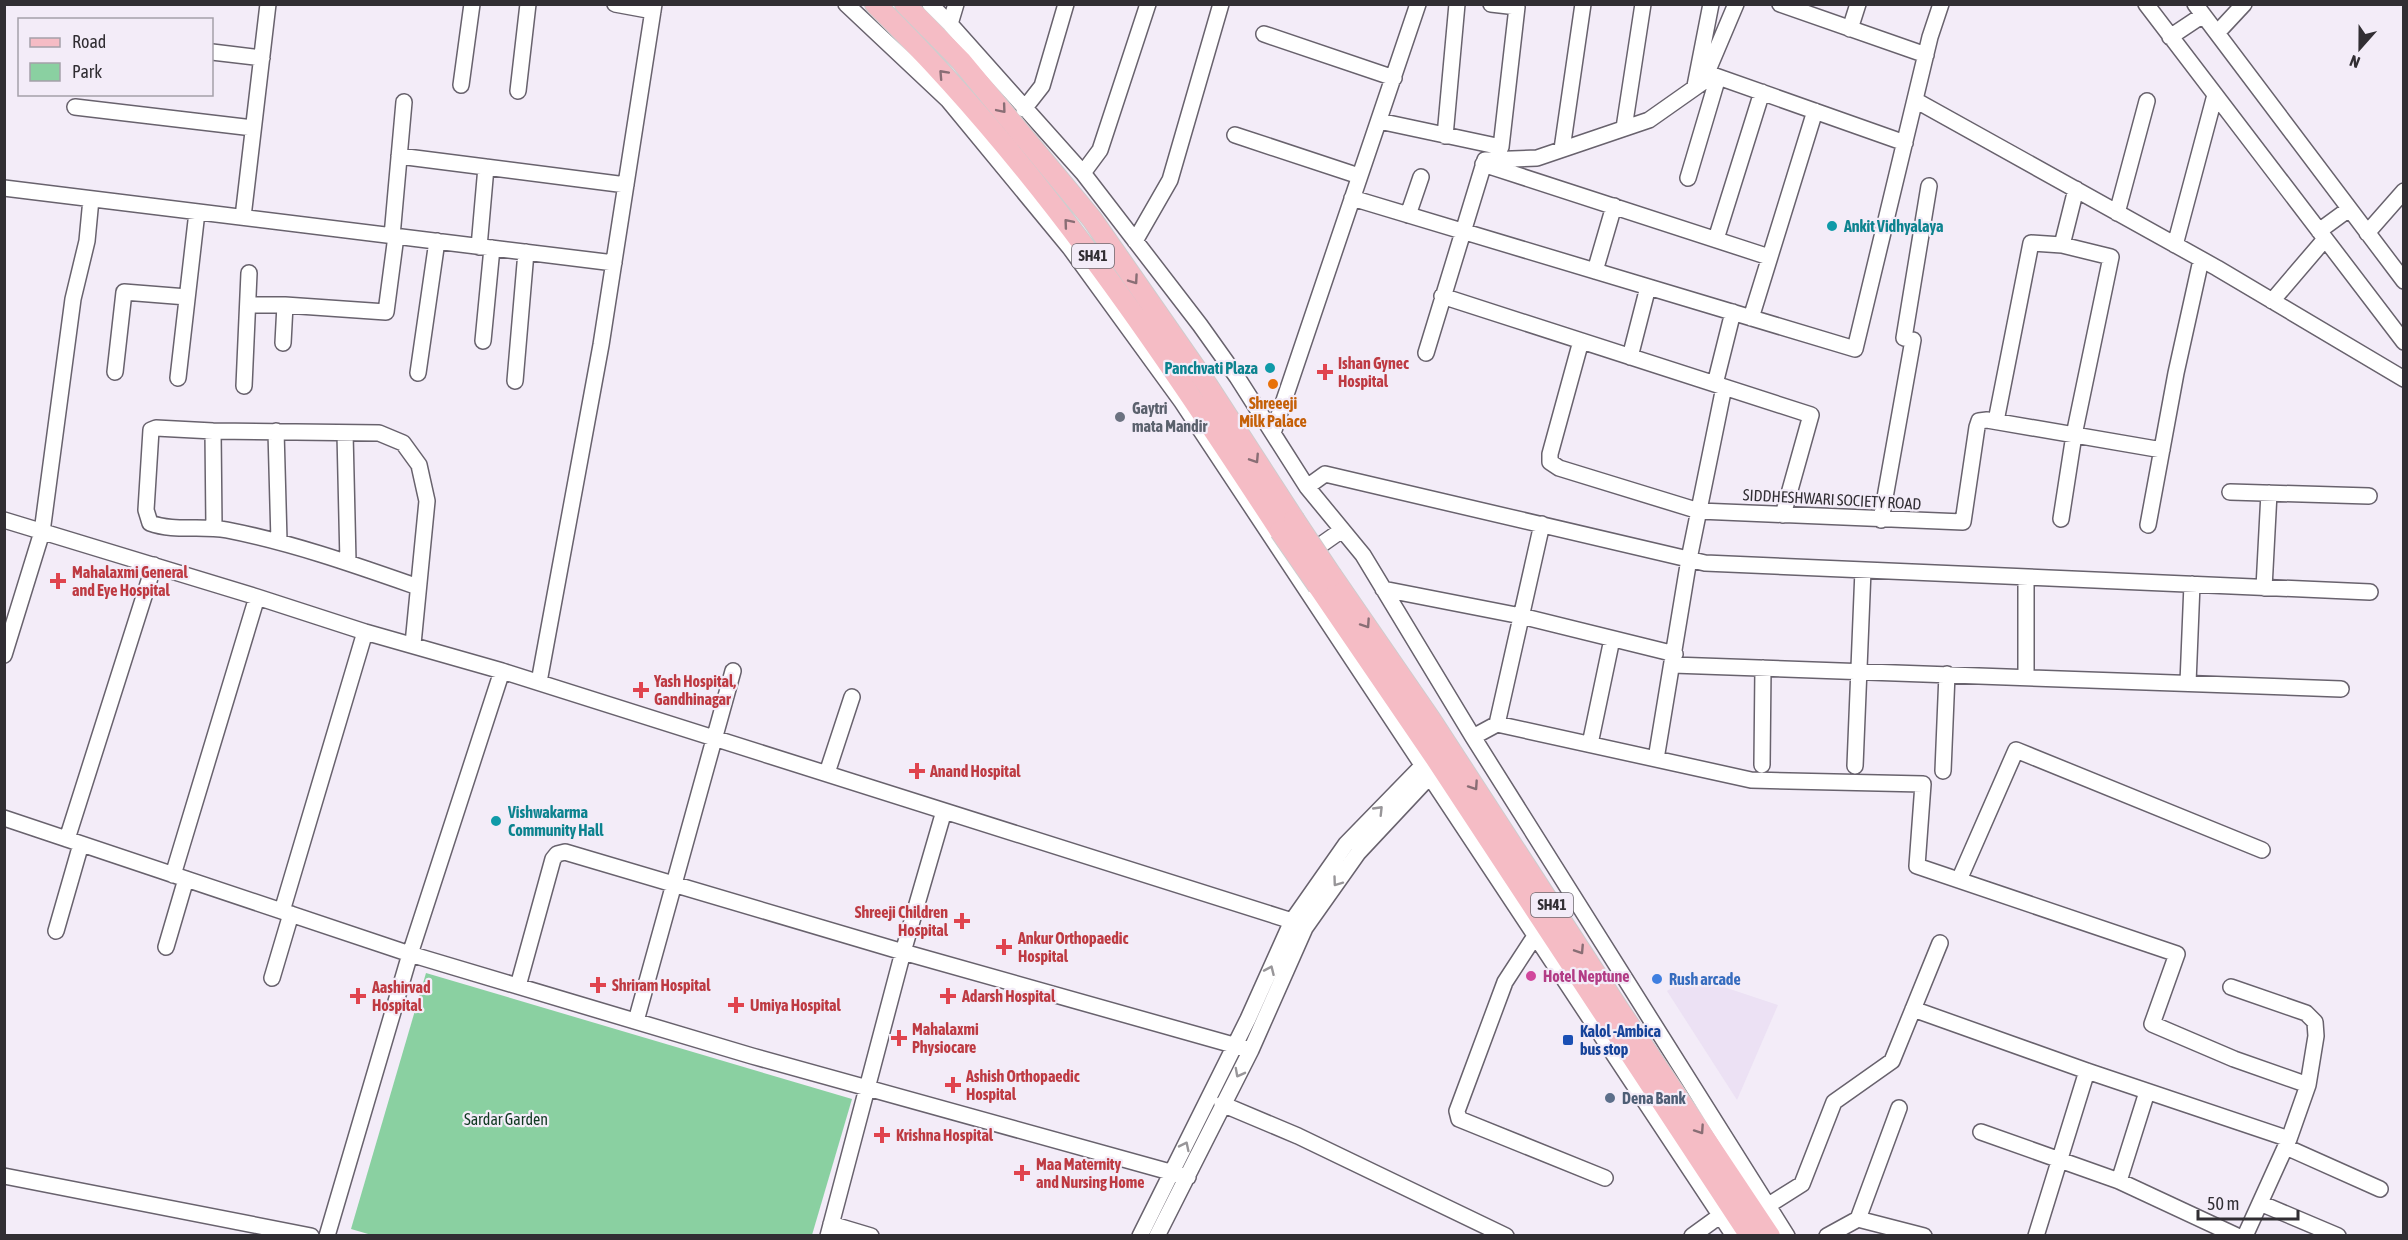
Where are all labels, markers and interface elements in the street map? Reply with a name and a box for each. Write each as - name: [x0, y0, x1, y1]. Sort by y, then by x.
- legend: [18, 18, 213, 96]
- north arrow: [2330, 18, 2390, 78]
- text: Road: [72, 31, 106, 52]
- text: N: [2347, 52, 2362, 72]
- text: Park: [72, 61, 102, 82]
- one-way arrow: [939, 70, 950, 80]
- one-way arrow: [995, 102, 1006, 113]
- place label: Ankit Vidhyalaya: [1843, 217, 1943, 235]
- one-way arrow: [1064, 219, 1075, 230]
- marker: Ankit Vidhyalaya: [1825, 219, 1839, 233]
- road number: SH41: [1072, 244, 1114, 268]
- one-way arrow: [1127, 273, 1138, 284]
- place label: Ishan Gynec Hospital: [1338, 354, 1409, 390]
- place label: Panchvati Plaza: [1165, 359, 1258, 377]
- marker: Panchvati Plaza: [1263, 361, 1277, 375]
- marker: Ishan Gynec Hospital: [1316, 363, 1334, 381]
- marker: Shreeeji Milk Palace: [1266, 377, 1280, 391]
- place label: Shreeeji Milk Palace: [1239, 394, 1307, 430]
- place label: Gaytri mata Mandir: [1132, 399, 1207, 435]
- marker: Gaytri mata Mandir: [1113, 410, 1127, 424]
- one-way arrow: [1248, 452, 1259, 463]
- street label: SIDDHESHWARI SOCIETY ROAD: [1742, 485, 1922, 513]
- place label: Mahalaxmi General and Eye Hospital: [72, 563, 189, 599]
- marker: Mahalaxmi General and Eye Hospital: [49, 572, 67, 590]
- one-way arrow: [1359, 618, 1370, 629]
- place label: Yash Hospital, Gandhinagar: [653, 672, 736, 708]
- marker: Yash Hospital, Gandhinagar: [632, 681, 650, 699]
- marker: Anand Hospital: [908, 762, 926, 780]
- place label: Anand Hospital: [929, 762, 1021, 780]
- one-way arrow: [1467, 780, 1478, 791]
- place label: Vishwakarma Community Hall: [507, 803, 604, 839]
- one-way arrow: [1372, 807, 1383, 817]
- marker: Vishwakarma Community Hall: [489, 814, 503, 828]
- one-way arrow: [1333, 875, 1344, 886]
- road number: SH41: [1531, 893, 1573, 917]
- place label: Shreeji Children Hospital: [855, 903, 949, 939]
- marker: Shreeji Children Hospital: [953, 912, 971, 930]
- place label: Ankur Orthopaedic Hospital: [1017, 929, 1129, 965]
- marker: Ankur Orthopaedic Hospital: [995, 938, 1013, 956]
- one-way arrow: [1573, 944, 1585, 954]
- one-way arrow: [1263, 966, 1275, 977]
- place label: Hotel Neptune: [1543, 967, 1630, 985]
- marker: Hotel Neptune: [1524, 969, 1538, 983]
- place label: Rush arcade: [1669, 970, 1741, 988]
- marker: Rush arcade: [1650, 972, 1664, 986]
- marker: Shriram Hospital: [589, 976, 607, 994]
- place label: Shriram Hospital: [612, 976, 711, 994]
- place label: Aashirvad Hospital: [371, 978, 431, 1014]
- marker: Aashirvad Hospital: [349, 987, 367, 1005]
- marker: Adarsh Hospital: [939, 987, 957, 1005]
- place label: Adarsh Hospital: [961, 987, 1056, 1005]
- marker: Umiya Hospital: [727, 996, 745, 1014]
- place label: Umiya Hospital: [750, 996, 841, 1014]
- place label: Mahalaxmi Physiocare: [912, 1020, 979, 1056]
- place label: Kalol -Ambica bus stop: [1580, 1022, 1661, 1058]
- marker: Mahalaxmi Physiocare: [890, 1029, 908, 1047]
- marker: Kalol -Ambica bus stop: [1561, 1033, 1575, 1047]
- place label: Ashish Orthopaedic Hospital: [965, 1067, 1080, 1103]
- one-way arrow: [1235, 1067, 1246, 1078]
- marker: Ashish Orthopaedic Hospital: [944, 1076, 962, 1094]
- place label: Dena Bank: [1622, 1089, 1686, 1107]
- marker: Dena Bank: [1603, 1091, 1617, 1105]
- park label: Sardar Garden: [464, 1110, 548, 1128]
- one-way arrow: [1693, 1123, 1704, 1134]
- marker: Krishna Hospital: [873, 1126, 891, 1144]
- place label: Krishna Hospital: [896, 1126, 994, 1144]
- one-way arrow: [1178, 1141, 1190, 1152]
- place label: Maa Maternity and Nursing Home: [1036, 1155, 1145, 1191]
- marker: Maa Maternity and Nursing Home: [1013, 1164, 1031, 1182]
- scale bar: [2198, 1183, 2298, 1221]
- text: 50 m: [2207, 1193, 2239, 1214]

